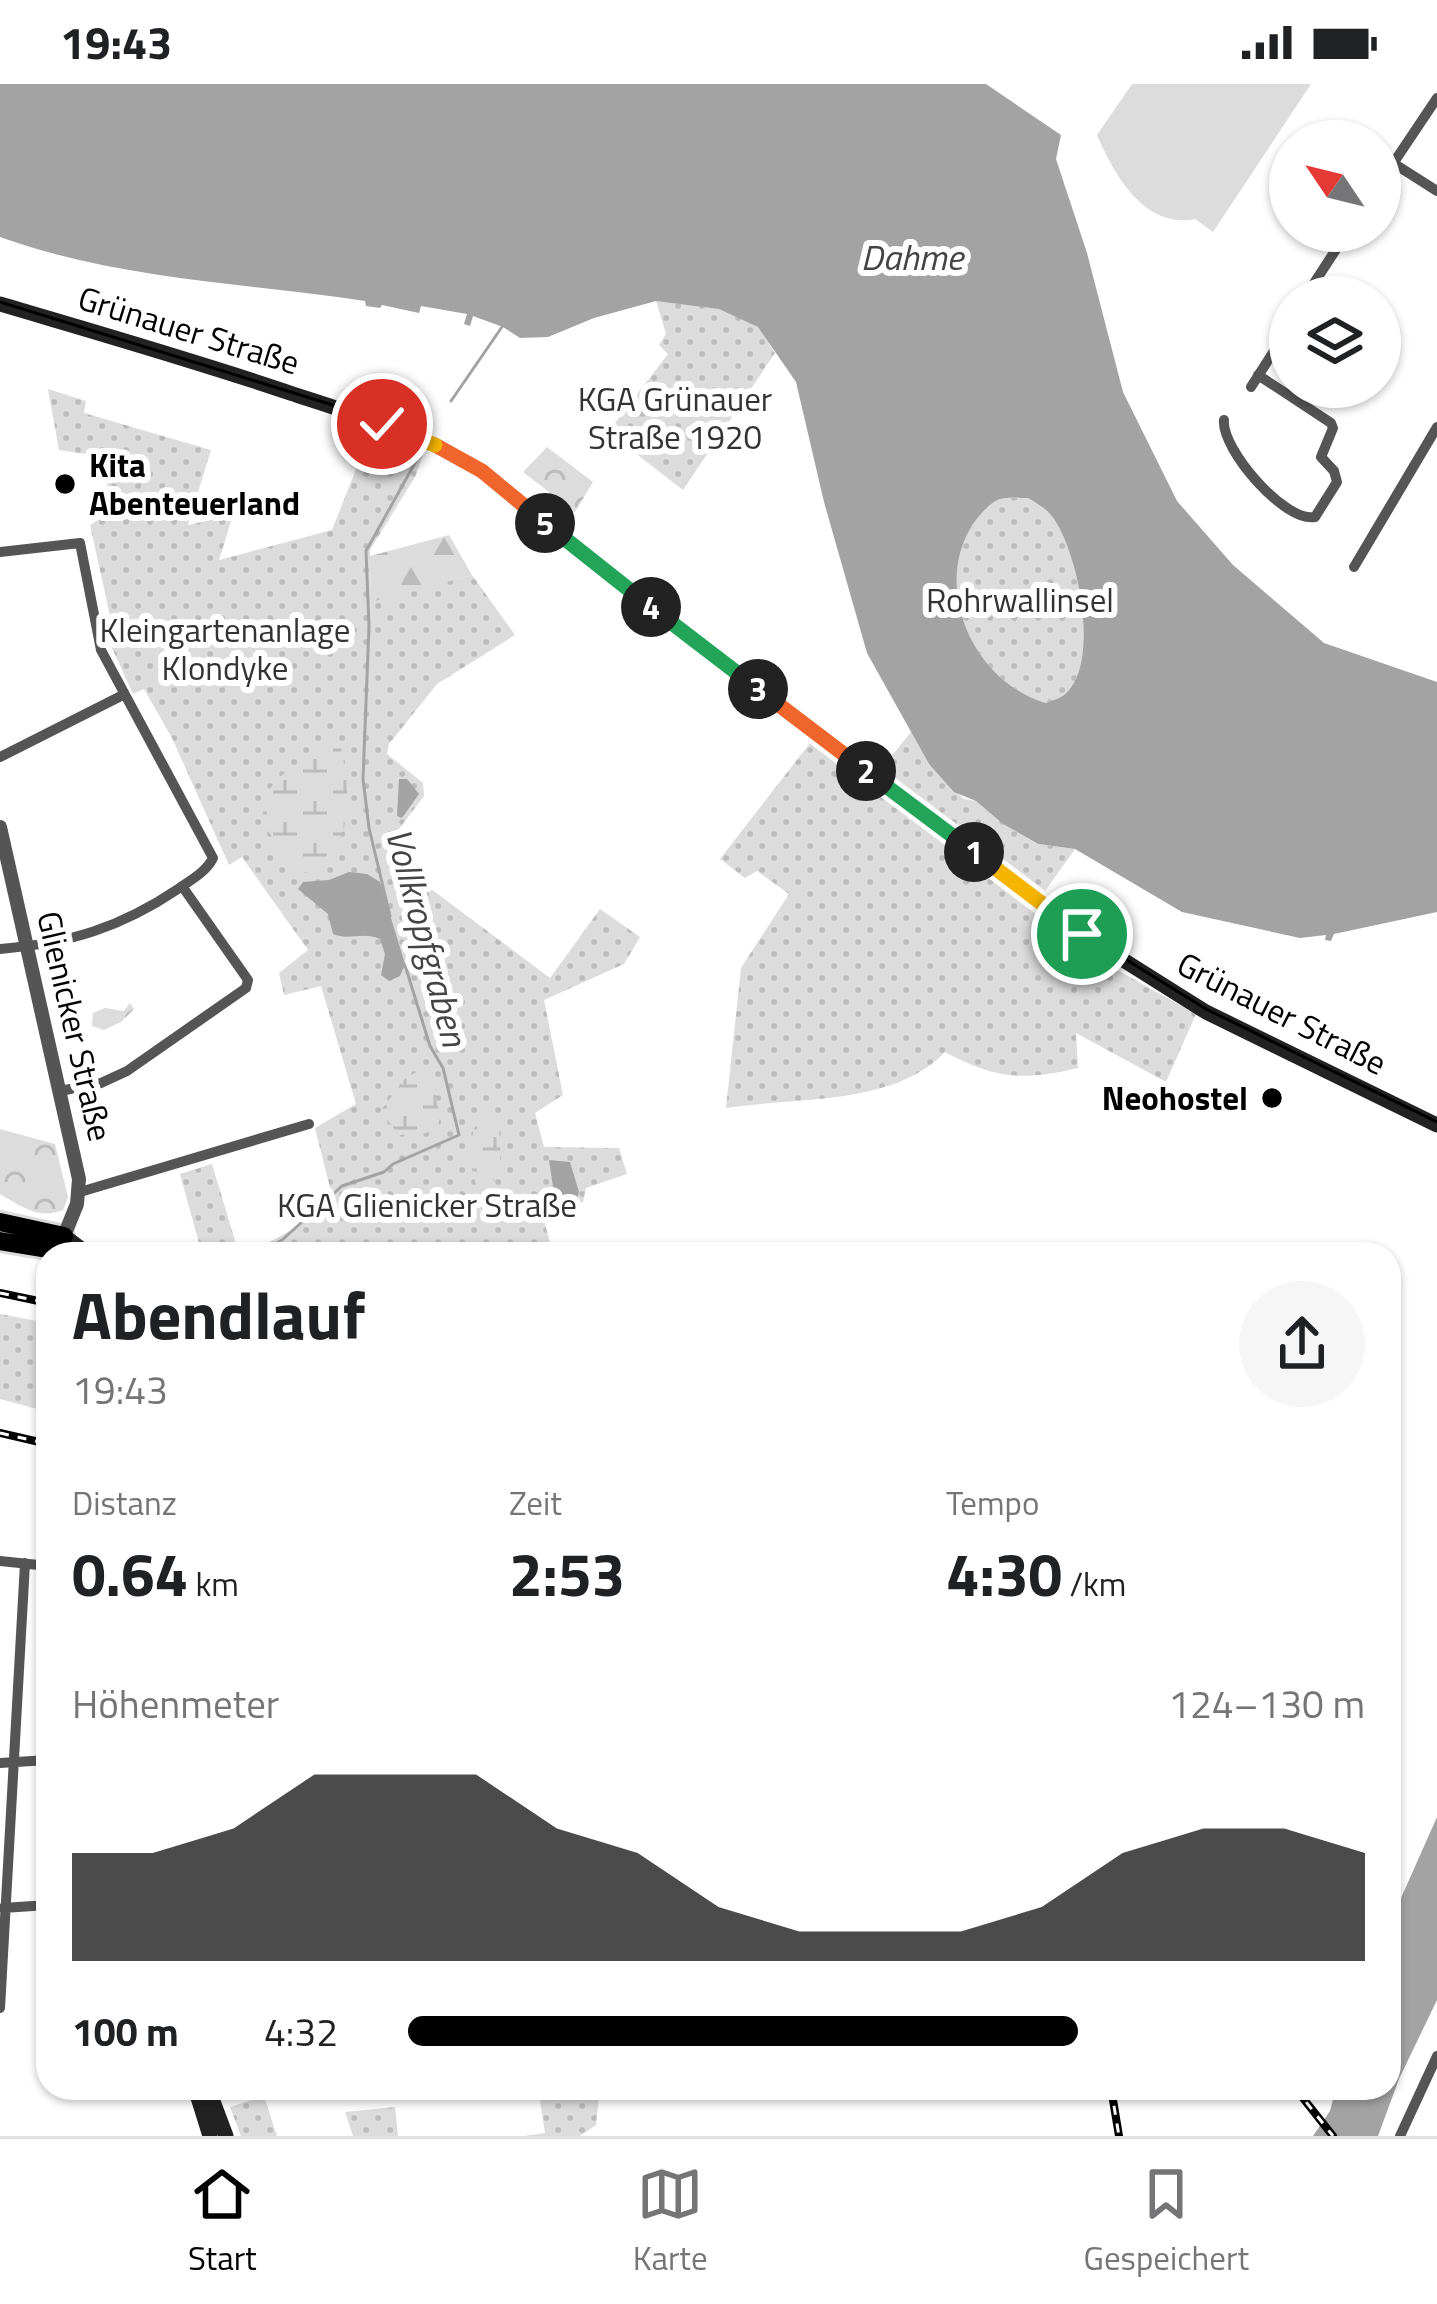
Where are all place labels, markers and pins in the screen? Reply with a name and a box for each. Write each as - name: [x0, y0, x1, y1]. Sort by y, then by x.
- pin: [331, 373, 433, 475]
- place label: Kita Abenteuerland: [89, 440, 300, 528]
- marker: Kita Abenteuerland: [52, 471, 78, 497]
- pin: 5: [515, 493, 575, 553]
- pin: 4: [621, 577, 681, 637]
- pin: 3: [728, 659, 788, 719]
- pin: 2: [836, 741, 896, 801]
- pin: 1: [944, 822, 1004, 882]
- pin: [1031, 883, 1133, 985]
- place label: Neohostel: [1102, 1073, 1248, 1123]
- marker: Neohostel: [1259, 1085, 1285, 1111]

